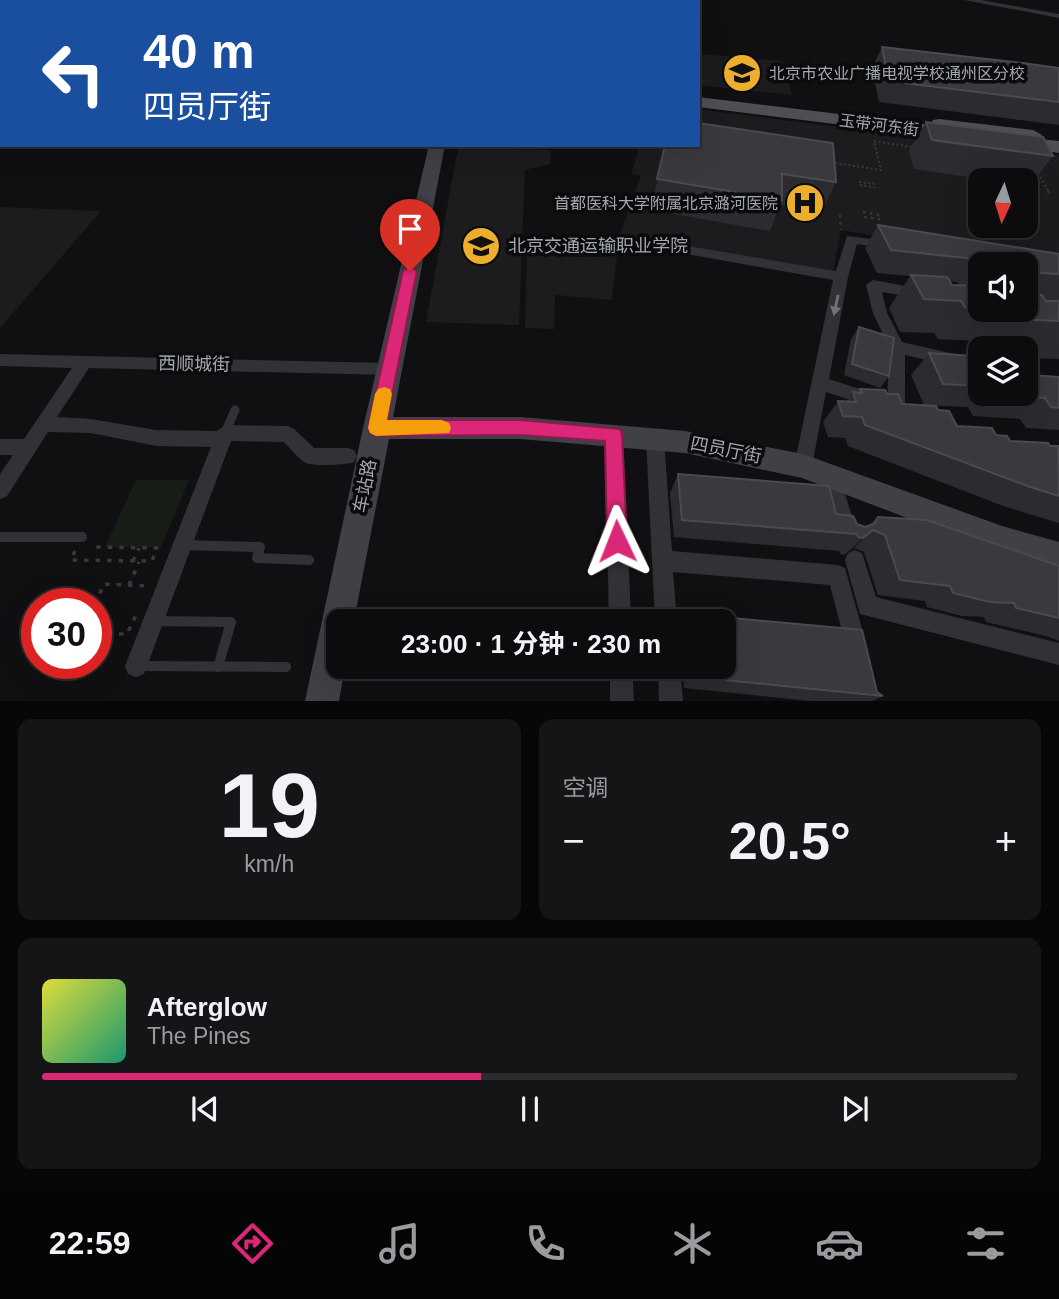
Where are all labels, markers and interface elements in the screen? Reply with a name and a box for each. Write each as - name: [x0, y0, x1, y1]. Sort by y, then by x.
- text: 40 m: [143, 24, 255, 78]
- icon: left: [28, 28, 119, 119]
- school or university icon: 北京市农业广播电视学校通州区分校: [721, 52, 763, 94]
- place label: 北京市农业广播电视学校通州区分校: [769, 65, 1025, 82]
- text: 四员厅街: [143, 89, 271, 125]
- street label: 玉带河东街: [838, 112, 920, 138]
- north arrow: [968, 168, 1038, 238]
- map controls: [968, 168, 1038, 406]
- hospital icon: 首都医科大学附属北京潞河医院: [784, 182, 826, 224]
- place label: 首都医科大学附属北京潞河医院: [554, 195, 778, 212]
- pin: [380, 199, 440, 271]
- icon: arrive: [391, 210, 429, 248]
- school or university icon: 北京交通运输职业学院: [460, 225, 502, 267]
- place label: 北京交通运输职业学院: [508, 236, 688, 256]
- button: sound: [968, 252, 1038, 322]
- one-way arrow: [830, 294, 841, 316]
- button: layers: [968, 336, 1038, 406]
- street label: 西顺城街: [158, 353, 230, 375]
- street label: 四员厅街: [689, 433, 763, 467]
- street label: 车站路: [350, 458, 380, 514]
- position arrow: [580, 504, 654, 578]
- speed limit sign: 30: [21, 588, 112, 679]
- text: 23:00 · 1 分钟 · 230 m: [401, 629, 661, 659]
- text: 19: [219, 755, 320, 856]
- text: 空调: [563, 775, 609, 801]
- text: 20.5°: [729, 812, 851, 870]
- text: −: [563, 820, 585, 862]
- text: +: [995, 820, 1017, 862]
- text: km/h: [244, 851, 294, 877]
- text: Afterglow: [147, 992, 267, 1022]
- text: The Pines: [147, 1023, 251, 1049]
- icon: previous: [186, 1090, 224, 1128]
- icon: pause: [511, 1090, 549, 1128]
- icon: next: [836, 1090, 874, 1128]
- icon: directions: [228, 1219, 277, 1268]
- icon: music: [375, 1219, 424, 1268]
- icon: phone: [521, 1219, 570, 1268]
- icon: climate: [668, 1219, 717, 1268]
- icon: car: [815, 1219, 864, 1268]
- icon: filters: [961, 1219, 1010, 1268]
- text: 22:59: [49, 1225, 131, 1261]

